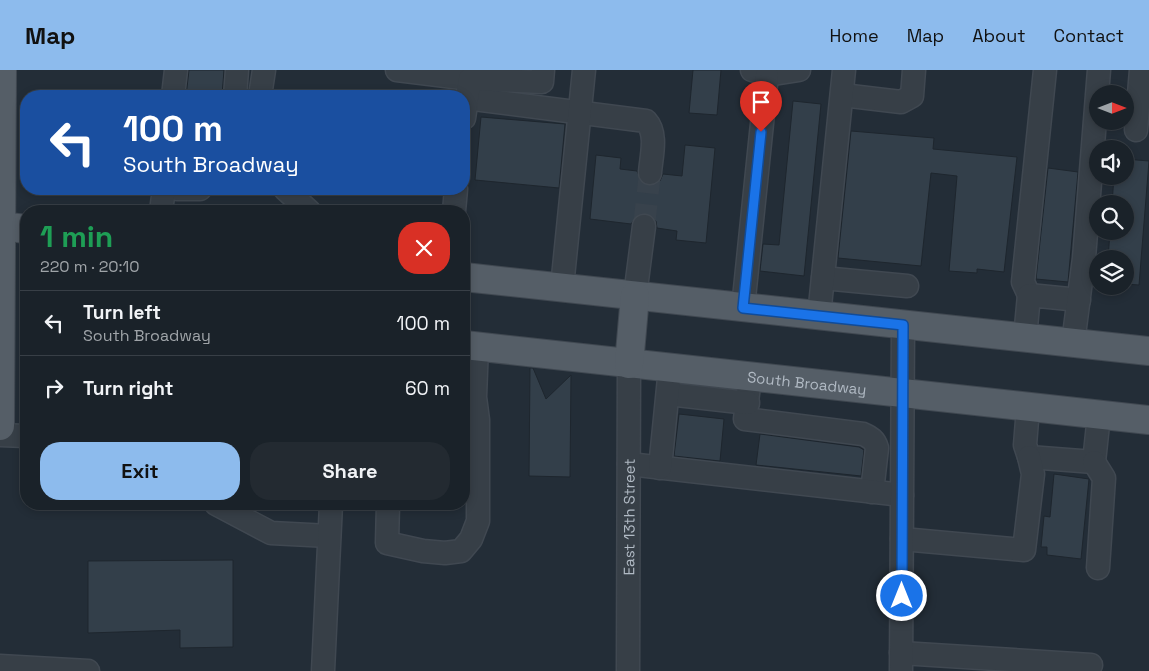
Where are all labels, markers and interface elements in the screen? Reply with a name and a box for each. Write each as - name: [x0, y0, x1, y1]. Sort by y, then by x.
- text: Map: [25, 20, 75, 51]
- text: Home: [830, 24, 879, 47]
- text: Map: [907, 24, 944, 47]
- text: About: [972, 24, 1026, 47]
- text: Contact: [1054, 24, 1124, 47]
- pin: [740, 81, 782, 132]
- north arrow: [1089, 85, 1134, 130]
- map controls: [1089, 85, 1134, 295]
- icon: arrive: [747, 88, 775, 116]
- text: 100 m: [123, 107, 223, 151]
- icon: left: [40, 110, 105, 175]
- button: sound: [1089, 140, 1134, 185]
- text: South Broadway: [123, 150, 299, 178]
- button: search: [1089, 195, 1134, 240]
- text: 1 min: [40, 217, 113, 256]
- button: close: [398, 222, 450, 274]
- button: layers: [1089, 250, 1134, 295]
- text: 220 m · 20:10: [40, 256, 140, 277]
- text: Turn left: [83, 300, 161, 325]
- icon: left: [40, 309, 68, 337]
- text: 100 m: [396, 311, 450, 336]
- text: South Broadway: [83, 325, 211, 346]
- street label: South Broadway: [746, 367, 868, 399]
- icon: right: [40, 374, 68, 402]
- text: Turn right: [83, 376, 173, 401]
- text: 60 m: [405, 376, 450, 401]
- button: Exit: [40, 442, 240, 500]
- button: Share: [250, 442, 450, 500]
- street label: East 13th Street: [619, 459, 638, 575]
- position arrow: [875, 569, 927, 621]

